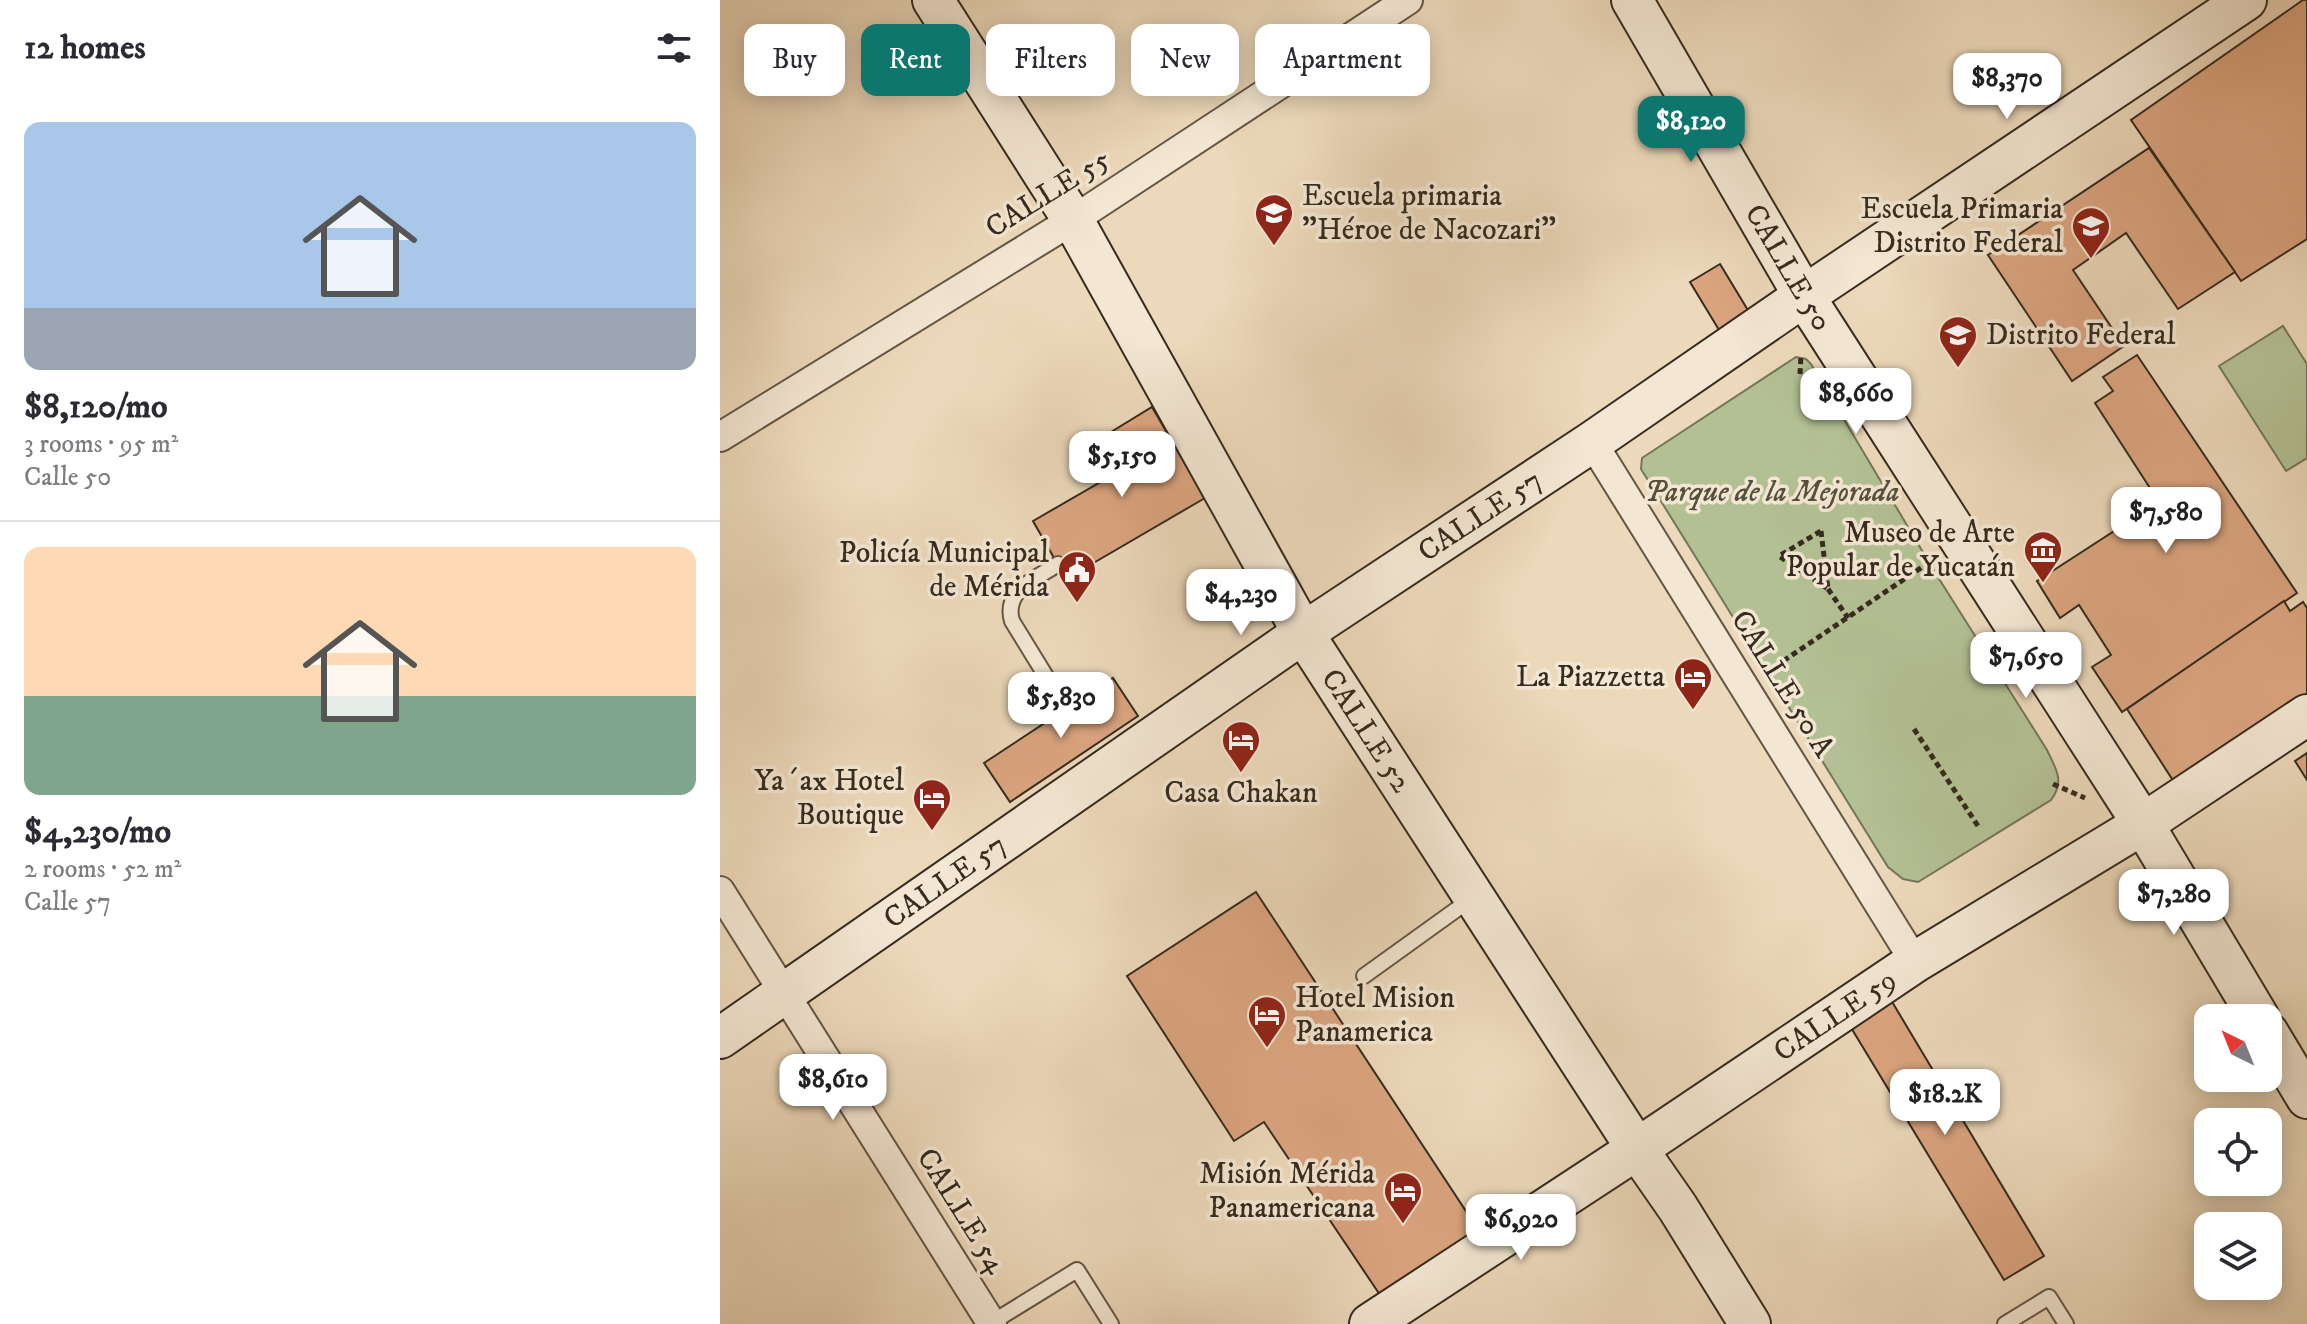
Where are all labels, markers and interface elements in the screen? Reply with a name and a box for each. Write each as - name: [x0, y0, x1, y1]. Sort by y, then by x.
- chip: Buy: [744, 24, 845, 96]
- chip: Rent: [861, 24, 970, 96]
- chip: Filters: [986, 24, 1115, 96]
- chip: New: [1131, 24, 1239, 96]
- chip: Apartment: [1255, 24, 1430, 96]
- icon: filters: [652, 26, 696, 70]
- text: 12 homes: [24, 27, 146, 69]
- pin: $8,370: [1942, 53, 2072, 121]
- text: $8,370: [1971, 62, 2043, 95]
- pin: $8,120: [1626, 96, 1756, 164]
- text: $8,120: [1656, 105, 1726, 138]
- street label: CALLE 55: [979, 141, 1117, 247]
- icon: home: [288, 174, 432, 318]
- place label: Escuela primaria "Héroe de Nacozari": [1302, 178, 1556, 249]
- place label: Escuela Primaria Distrito Federal: [1860, 191, 2063, 262]
- school or university icon: Escuela primaria "Héroe de Nacozari": [1253, 192, 1295, 247]
- street label: CALLE 50: [1736, 198, 1840, 338]
- school or university icon: Escuela Primaria Distrito Federal: [2070, 205, 2112, 260]
- school or university icon: Distrito Federal: [1937, 314, 1979, 369]
- place label: Distrito Federal: [1986, 317, 2176, 354]
- pin: $8,660: [1791, 368, 1921, 436]
- text: $8,660: [1818, 377, 1894, 410]
- text: $8,120/mo: [24, 386, 167, 428]
- text: 3 rooms · 95 m²: [24, 428, 179, 461]
- pin: $5,150: [1057, 431, 1187, 499]
- text: $5,150: [1087, 440, 1157, 473]
- text: Calle 50: [24, 461, 111, 494]
- street label: CALLE 57: [1411, 462, 1549, 570]
- park label: Parque de la Mejorada: [1644, 474, 1900, 511]
- pin: $7,580: [2101, 487, 2231, 555]
- text: $7,580: [2129, 496, 2203, 529]
- place label: Museo de Arte Popular de Yucatán: [1786, 515, 2015, 586]
- museum icon: Museo de Arte Popular de Yucatán: [2022, 529, 2064, 584]
- place label: Policía Municipal de Mérida: [839, 535, 1049, 606]
- public building icon: Policía Municipal de Mérida: [1056, 549, 1098, 604]
- pin: $4,230: [1176, 569, 1306, 637]
- text: $4,230: [1204, 578, 1278, 611]
- icon: home: [288, 599, 432, 743]
- street label: CALLE 50 A: [1722, 604, 1842, 765]
- pin: $7,650: [1961, 632, 2091, 700]
- text: $7,650: [1988, 641, 2064, 674]
- hotel icon: La Piazzetta: [1672, 656, 1714, 711]
- place label: La Piazzetta: [1516, 659, 1665, 696]
- street label: CALLE 52: [1313, 662, 1420, 800]
- pin: $5,830: [996, 672, 1126, 740]
- text: $5,830: [1026, 681, 1096, 714]
- hotel icon: Casa Chakan: [1220, 719, 1262, 774]
- place label: Ya´ax Hotel Boutique: [754, 763, 904, 834]
- place label: Casa Chakan: [1164, 775, 1318, 812]
- hotel icon: Ya´ax Hotel Boutique: [911, 777, 953, 832]
- text: $4,230/mo: [24, 811, 171, 853]
- street label: CALLE 57: [877, 826, 1013, 937]
- text: 2 rooms · 52 m²: [24, 853, 181, 886]
- pin: $7,280: [2109, 869, 2239, 937]
- text: $7,280: [2137, 878, 2211, 911]
- text: Calle 57: [24, 886, 111, 919]
- street label: CALLE 59: [1767, 961, 1903, 1070]
- place label: Hotel Mision Panamerica: [1295, 980, 1455, 1051]
- hotel icon: Hotel Mision Panamerica: [1246, 994, 1288, 1049]
- north arrow: [2194, 1004, 2282, 1092]
- map controls: [2194, 1004, 2282, 1300]
- pin: $8,610: [768, 1054, 898, 1122]
- text: $8,610: [797, 1063, 869, 1096]
- pin: $18.2K: [1880, 1069, 2010, 1137]
- text: $18.2K: [1908, 1078, 1982, 1111]
- button: locate: [2194, 1108, 2282, 1196]
- street label: CALLE 54: [908, 1142, 1014, 1281]
- place label: Misión Mérida Panamericana: [1199, 1156, 1375, 1227]
- hotel icon: Misión Mérida Panamericana: [1382, 1170, 1424, 1225]
- pin: $6,920: [1456, 1194, 1586, 1262]
- text: $6,920: [1484, 1203, 1558, 1236]
- button: layers: [2194, 1212, 2282, 1300]

